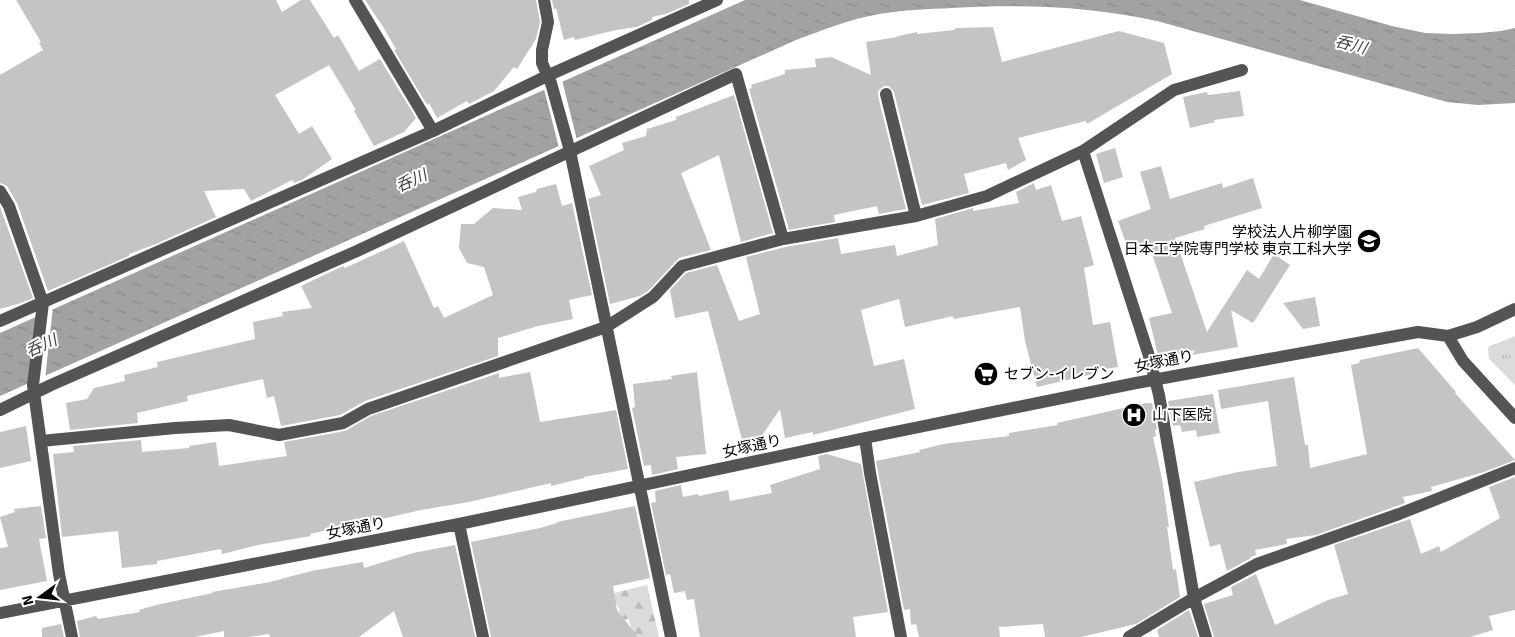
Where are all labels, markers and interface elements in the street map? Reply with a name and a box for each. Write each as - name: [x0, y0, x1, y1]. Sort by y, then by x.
- water label: 呑川: [1333, 31, 1371, 59]
- water label: 呑川: [393, 164, 432, 197]
- place label: 学校法人片柳学園 日本工学院専門学校 東京工科大学: [1124, 223, 1352, 258]
- school or university icon: 学校法人片柳学園 日本工学院専門学校 東京工科大学: [1356, 228, 1382, 254]
- water label: 呑川: [23, 329, 62, 362]
- street label: 女塚通り: [1133, 346, 1195, 376]
- supermarket icon: セブン-イレブン: [973, 361, 999, 387]
- place label: セブン-イレブン: [1004, 365, 1114, 383]
- hospital icon: 山下医院: [1121, 402, 1147, 428]
- place label: 山下医院: [1152, 406, 1212, 424]
- street label: 女塚通り: [721, 431, 783, 461]
- street label: 女塚通り: [325, 513, 387, 543]
- north arrow: [15, 572, 65, 622]
- text: N: [18, 593, 37, 607]

